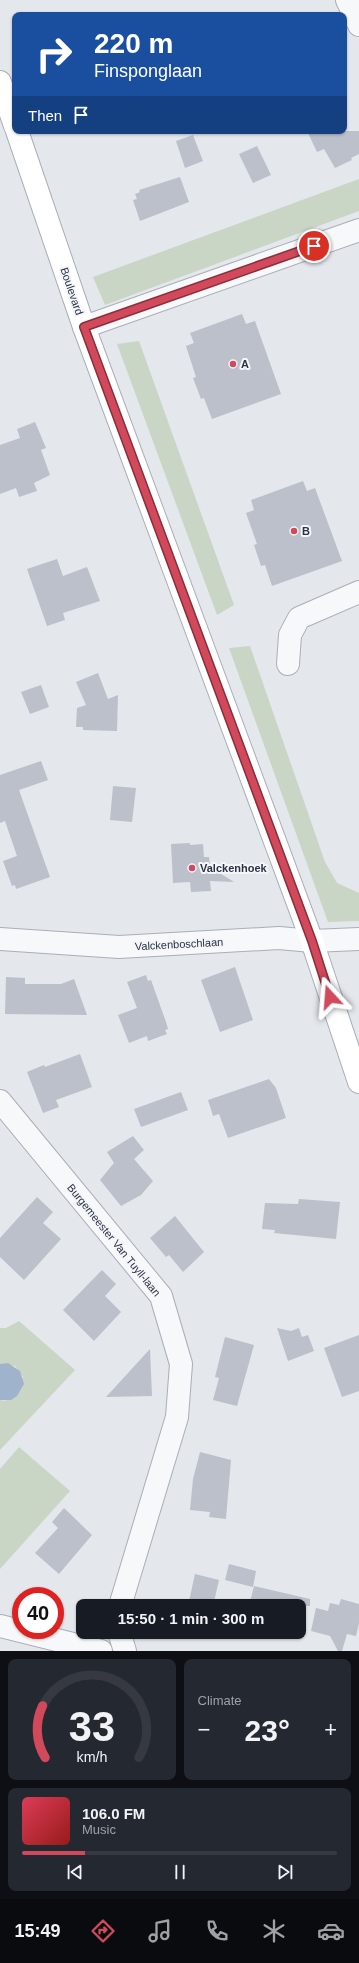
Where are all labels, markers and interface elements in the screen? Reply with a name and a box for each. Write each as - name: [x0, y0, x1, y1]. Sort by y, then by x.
- icon: right: [28, 28, 80, 80]
- text: 220 m: [94, 28, 173, 59]
- text: Finsponglaan: [94, 61, 202, 81]
- icon: arrive: [70, 104, 92, 126]
- text: Then: [28, 107, 62, 124]
- pin: [297, 229, 331, 263]
- icon: arrive: [303, 235, 325, 257]
- street label: Boulevard: [58, 266, 86, 316]
- place label: A: [241, 358, 249, 370]
- marker: A: [228, 359, 238, 369]
- place label: B: [302, 525, 310, 537]
- marker: B: [289, 526, 299, 536]
- place label: Valckenhoek: [200, 862, 268, 874]
- marker: Valckenhoek: [187, 863, 197, 873]
- street label: Valckenboschlaan: [135, 936, 223, 952]
- position arrow: [309, 976, 351, 1018]
- street label: Burgemeester Van Tuyll-laan: [65, 1181, 163, 1299]
- speed limit sign: 40: [12, 1587, 64, 1639]
- text: 15:50 · 1 min · 300 m: [118, 1610, 264, 1627]
- text: Climate: [198, 1693, 242, 1708]
- text: 33: [69, 1702, 115, 1749]
- text: 23°: [245, 1714, 290, 1747]
- text: −: [198, 1717, 210, 1742]
- text: +: [324, 1717, 337, 1742]
- text: km/h: [76, 1748, 107, 1764]
- text: 106.0 FM: [82, 1805, 145, 1822]
- text: Music: [82, 1822, 116, 1837]
- icon: previous: [64, 1861, 86, 1883]
- icon: pause: [169, 1861, 191, 1883]
- icon: next: [274, 1861, 296, 1883]
- icon: directions: [89, 1917, 117, 1945]
- icon: music: [146, 1917, 174, 1945]
- icon: phone: [203, 1917, 231, 1945]
- icon: climate: [260, 1917, 288, 1945]
- icon: car: [317, 1917, 345, 1945]
- text: 15:49: [14, 1921, 60, 1941]

